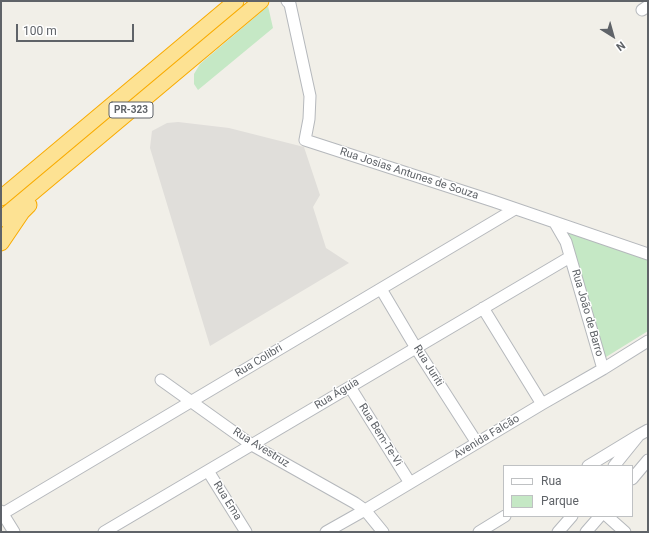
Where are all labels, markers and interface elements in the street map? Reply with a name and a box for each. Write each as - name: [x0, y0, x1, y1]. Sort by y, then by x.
- scale bar: [18, 16, 136, 42]
- north arrow: [593, 16, 633, 56]
- text: 100 m: [23, 24, 57, 38]
- text: N: [614, 38, 628, 54]
- road number: PR-323: [109, 102, 153, 118]
- street label: Rua Josias Antunes de Souza: [338, 145, 480, 203]
- street label: Rua João de Barro: [568, 268, 606, 358]
- street label: Rua Colibri: [233, 342, 285, 380]
- street label: Rua Juriti: [410, 343, 446, 389]
- street label: Rua Águia: [312, 376, 362, 412]
- street label: Rua Bem-Te-Vi: [355, 401, 405, 469]
- street label: Avenida Falcão: [452, 412, 522, 462]
- street label: Rua Avestruz: [230, 425, 292, 471]
- legend: [503, 465, 633, 517]
- text: Rua: [541, 474, 562, 488]
- street label: Rua Ema: [210, 479, 244, 523]
- text: Parque: [541, 494, 579, 508]

